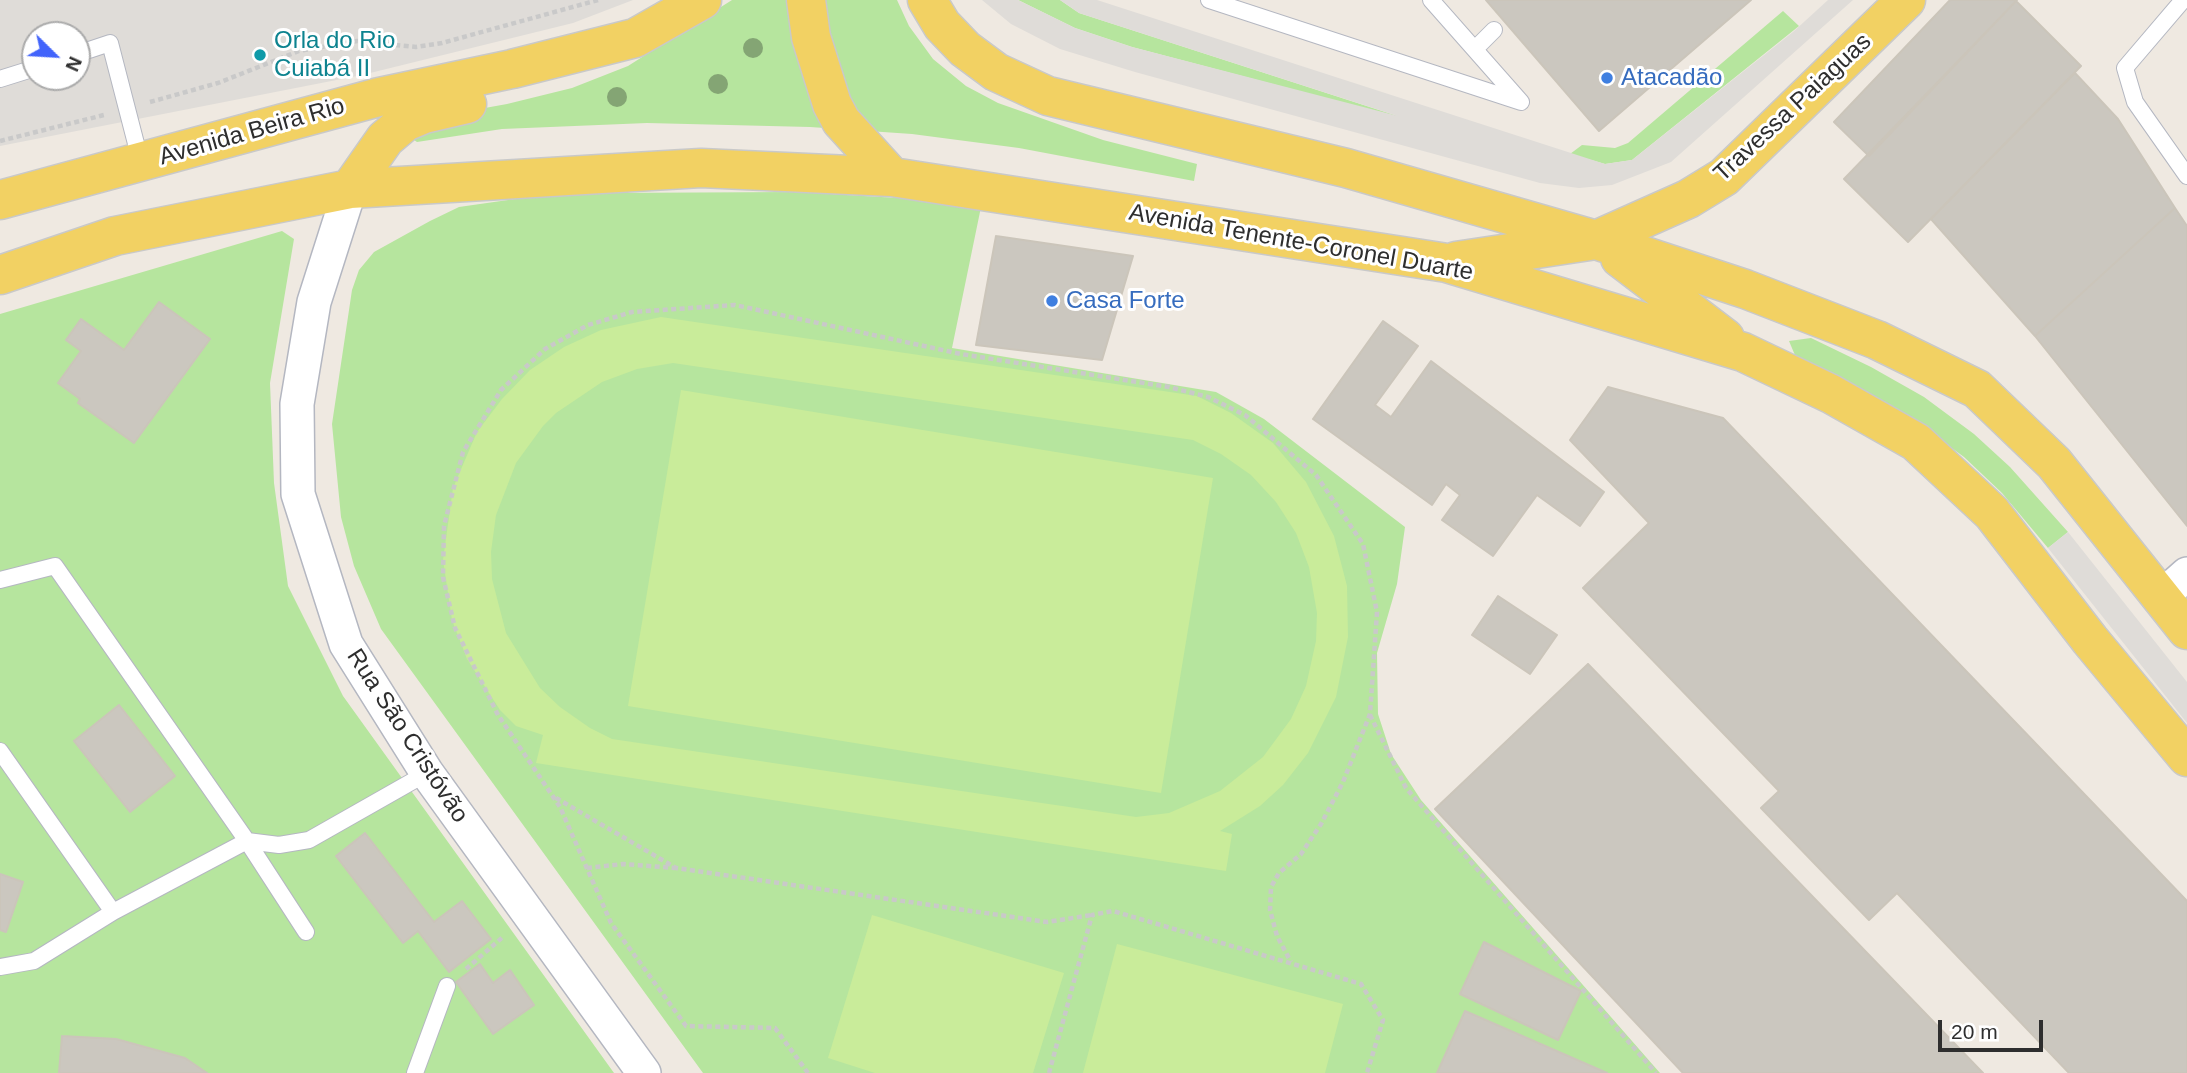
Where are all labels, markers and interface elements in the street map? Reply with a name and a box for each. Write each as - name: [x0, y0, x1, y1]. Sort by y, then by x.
- north arrow: [21, 21, 91, 91]
- place label: Orla do Rio Cuiabá II: [274, 27, 395, 83]
- street label: Travessa Paiaguas: [1708, 28, 1878, 188]
- marker: Orla do Rio Cuiabá II: [252, 47, 268, 63]
- text: N: [61, 53, 86, 74]
- place label: Atacadão: [1621, 64, 1722, 92]
- marker: Atacadão: [1599, 70, 1615, 86]
- street label: Avenida Beira Rio: [156, 92, 348, 172]
- street label: Avenida Tenente-Coronel Duarte: [1127, 199, 1475, 287]
- place label: Casa Forte: [1066, 287, 1185, 315]
- marker: Casa Forte: [1044, 293, 1060, 309]
- street label: Rua São Cristóvão: [340, 644, 474, 828]
- scale bar: [1942, 1006, 2047, 1050]
- text: 20 m: [1951, 1020, 1998, 1043]

